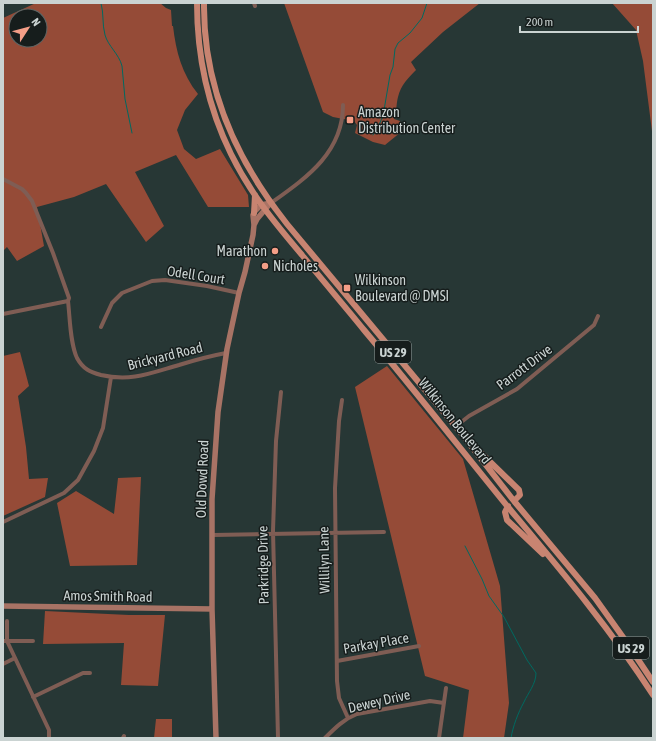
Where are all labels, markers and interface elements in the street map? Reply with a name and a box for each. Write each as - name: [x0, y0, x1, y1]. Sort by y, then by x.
- north arrow: [8, 8, 48, 48]
- scale bar: [520, 8, 638, 34]
- text: 200 m: [526, 15, 553, 29]
- text: N: [29, 16, 43, 28]
- place label: Amazon Distribution Center: [358, 104, 456, 136]
- marker: Amazon Distribution Center: [345, 115, 355, 125]
- place label: Marathon: [217, 243, 267, 259]
- marker: Marathon: [270, 246, 280, 256]
- place label: Nicholes: [273, 258, 318, 274]
- marker: Nicholes: [260, 261, 270, 271]
- street label: Odell Court: [166, 263, 226, 287]
- place label: Wilkinson Boulevard @ DMSI: [355, 272, 449, 304]
- marker: Wilkinson Boulevard @ DMSI: [342, 283, 352, 293]
- street label: Brickyard Road: [126, 339, 204, 373]
- road number: US 29: [375, 341, 411, 363]
- street label: Parrott Drive: [493, 341, 555, 393]
- street label: Wilkinson Boulevard: [416, 375, 494, 467]
- street label: Old Dowd Road: [193, 440, 211, 518]
- street label: Parkridge Drive: [254, 526, 272, 604]
- street label: Willilyn Lane: [315, 526, 333, 594]
- street label: Amos Smith Road: [63, 587, 153, 605]
- street label: Parkay Place: [342, 629, 410, 657]
- road number: US 29: [613, 637, 649, 659]
- street label: Dewey Drive: [346, 686, 412, 716]

